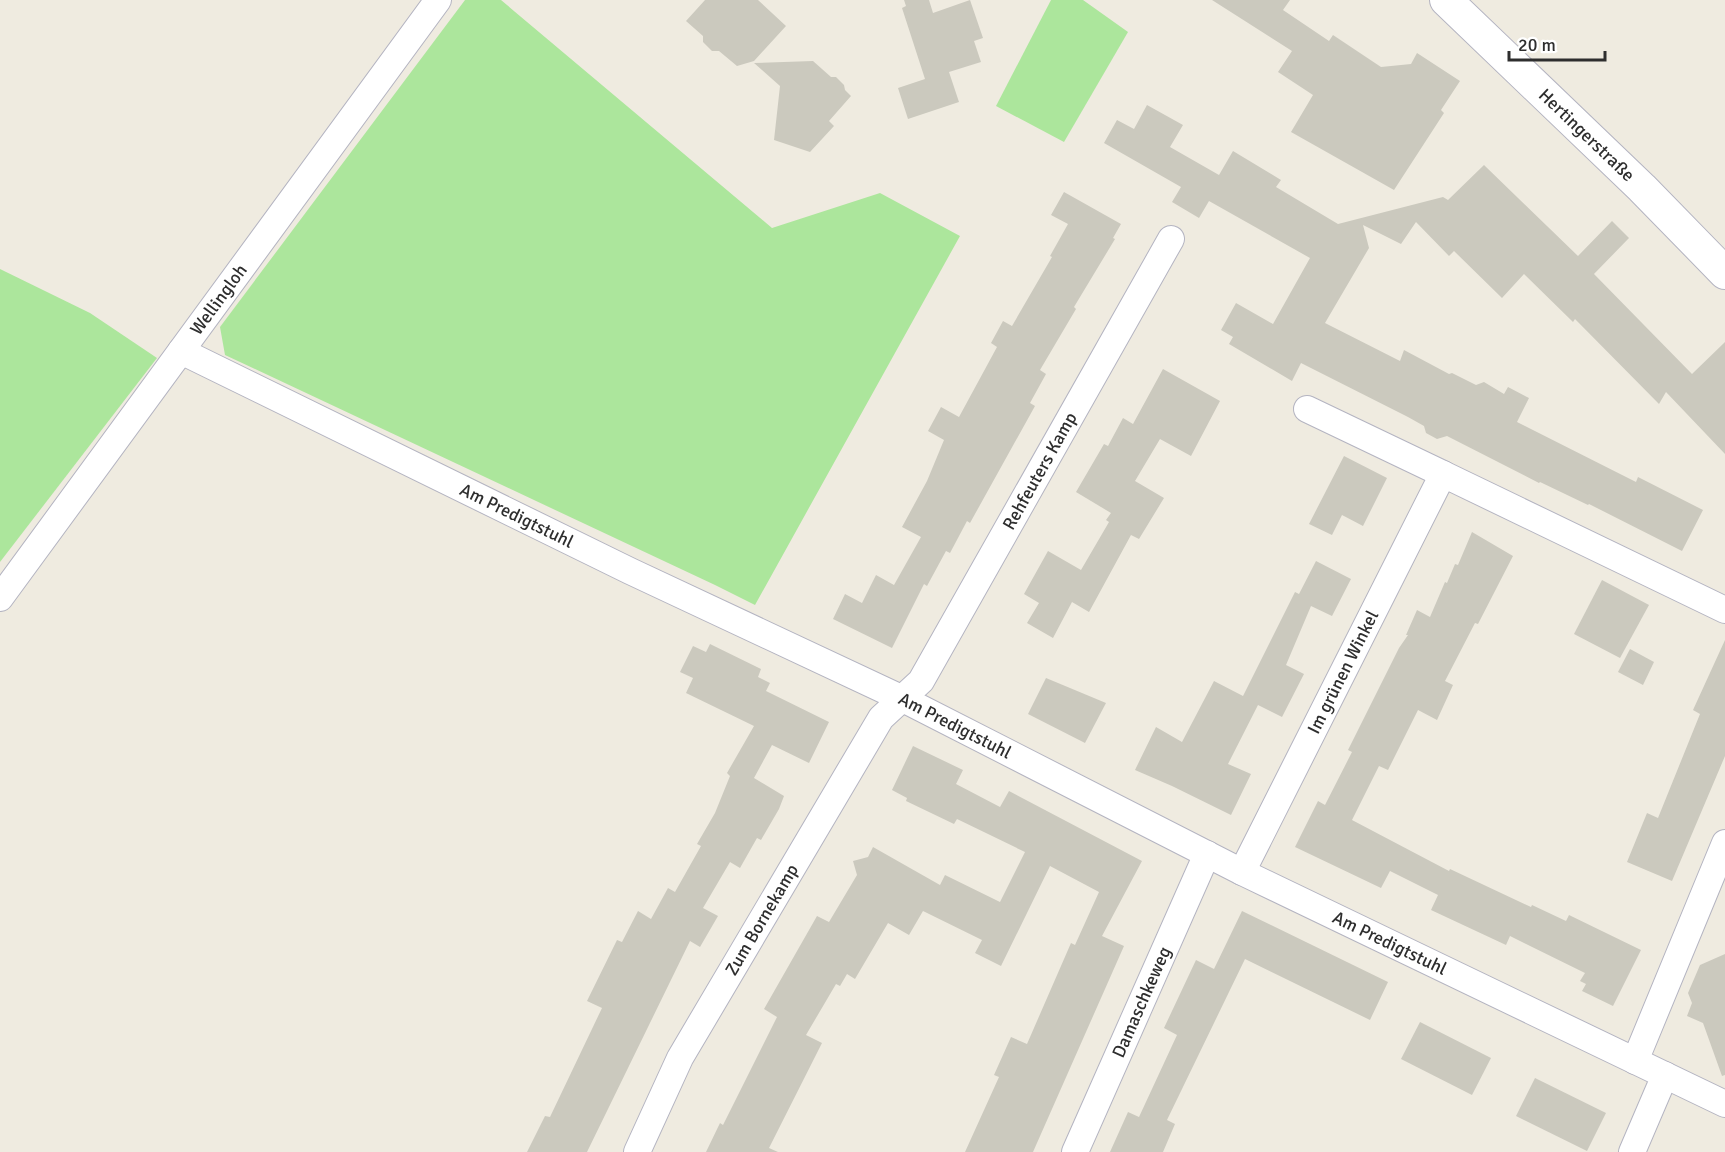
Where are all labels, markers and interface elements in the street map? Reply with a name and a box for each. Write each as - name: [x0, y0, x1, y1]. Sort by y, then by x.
- scale bar: [1509, 24, 1605, 62]
- text: 20 m: [1518, 34, 1556, 56]
- street label: Hertingerstraße: [1534, 84, 1639, 186]
- street label: Wellingloh: [185, 260, 252, 339]
- street label: Rehfeuters Kamp: [998, 408, 1082, 534]
- street label: Am Predigtstuhl: [456, 478, 577, 553]
- street label: Im grünen Winkel: [1303, 607, 1383, 737]
- street label: Am Predigtstuhl: [895, 688, 1015, 764]
- street label: Zum Bornekamp: [720, 860, 803, 979]
- street label: Am Predigtstuhl: [1329, 906, 1450, 980]
- street label: Damaschkeweg: [1107, 943, 1176, 1061]

